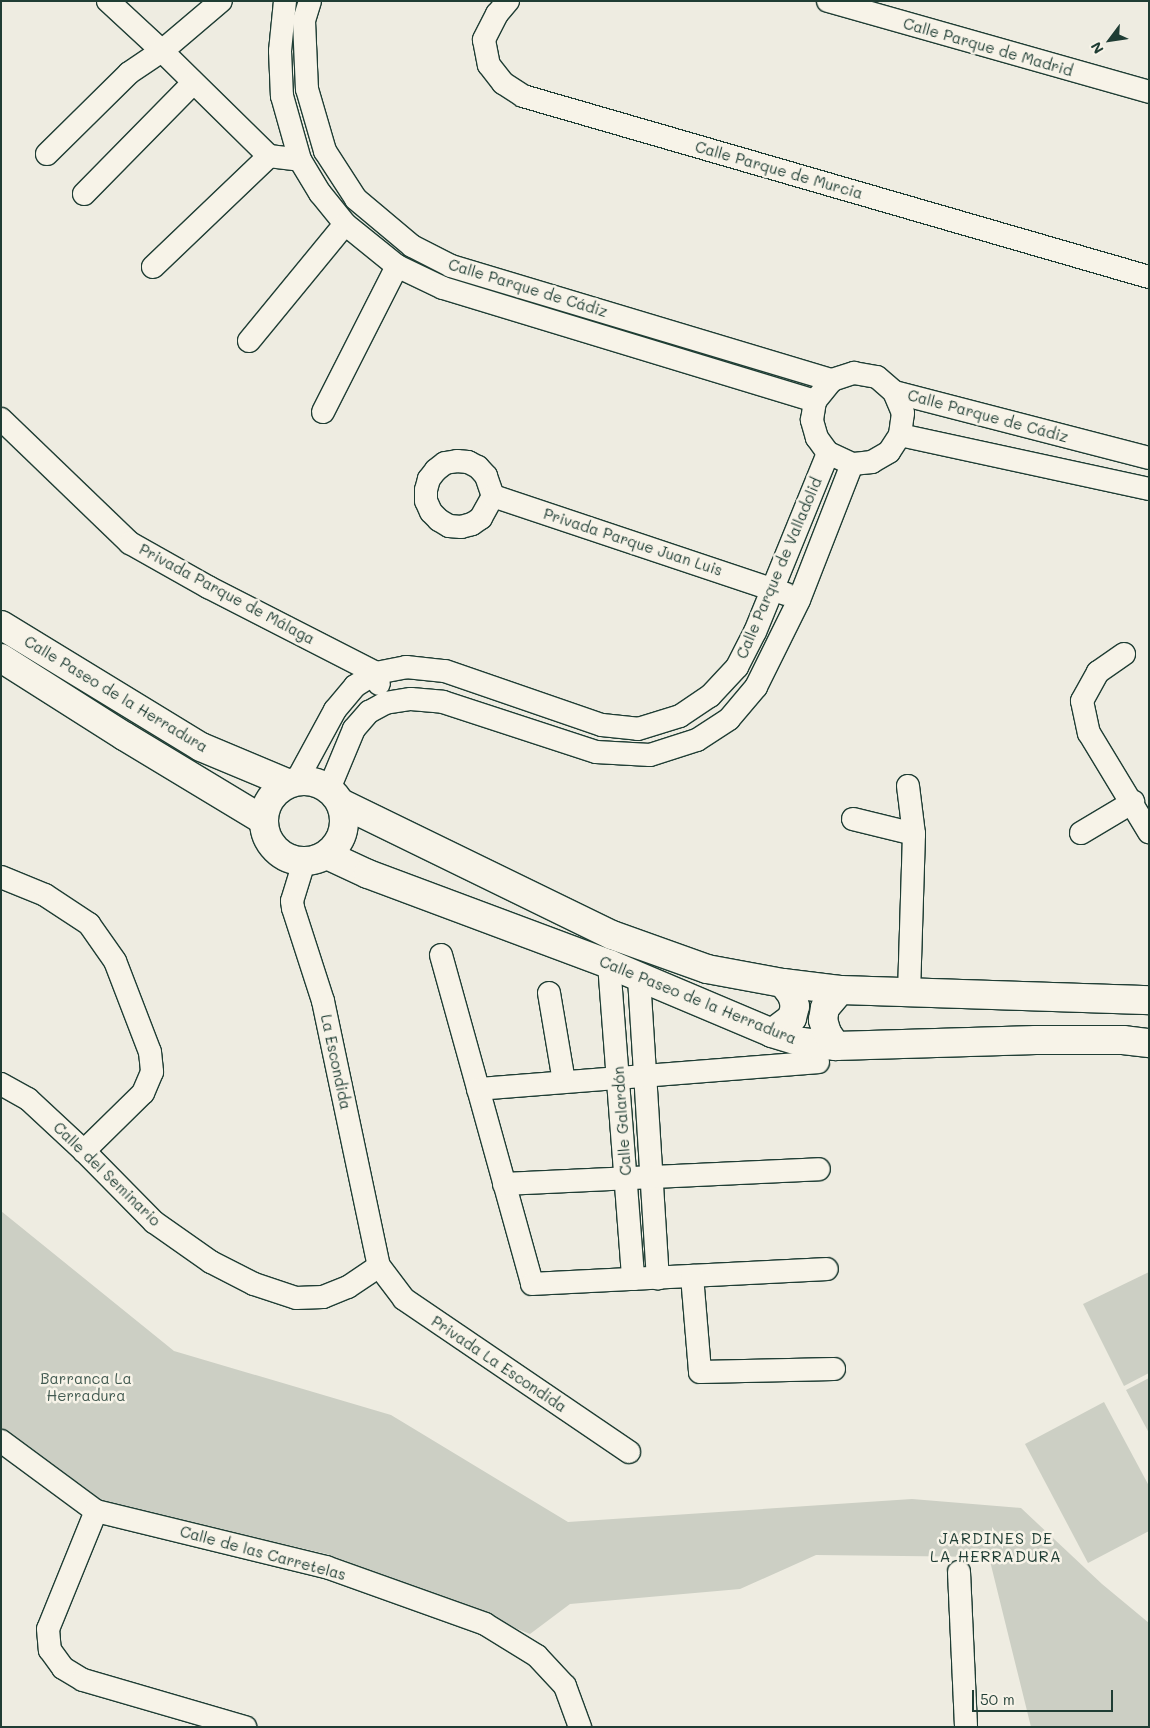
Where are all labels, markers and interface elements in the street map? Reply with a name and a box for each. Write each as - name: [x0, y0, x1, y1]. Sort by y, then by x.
- street label: Calle Parque de Madrid: [901, 14, 1075, 80]
- north arrow: [1085, 15, 1135, 65]
- text: N: [1086, 39, 1108, 57]
- street label: Calle Parque de Murcia: [693, 137, 865, 203]
- street label: Calle Parque de Cádiz: [446, 255, 610, 321]
- street label: Calle Parque de Cádiz: [906, 386, 1070, 446]
- street label: Calle Parque de Valladolid: [733, 475, 825, 661]
- street label: Privada Parque Juan Luis: [541, 505, 725, 579]
- street label: Privada Parque de Málaga: [136, 540, 318, 648]
- street label: Calle Paseo de la Herradura: [21, 632, 211, 756]
- street label: Calle Paseo de la Herradura: [597, 952, 799, 1048]
- street label: La Escondida: [317, 1013, 355, 1111]
- street label: Calle Galardón: [609, 1066, 635, 1176]
- street label: Calle del Seminario: [50, 1118, 164, 1230]
- street label: Privada La Escondida: [428, 1312, 570, 1416]
- park label: Barranca La Herradura: [40, 1369, 132, 1404]
- street label: Calle de las Carretelas: [178, 1522, 348, 1584]
- district label: JARDINES DE LA HERRADURA: [929, 1528, 1063, 1566]
- scale bar: [975, 1680, 1116, 1712]
- text: 50 m: [980, 1689, 1015, 1709]

